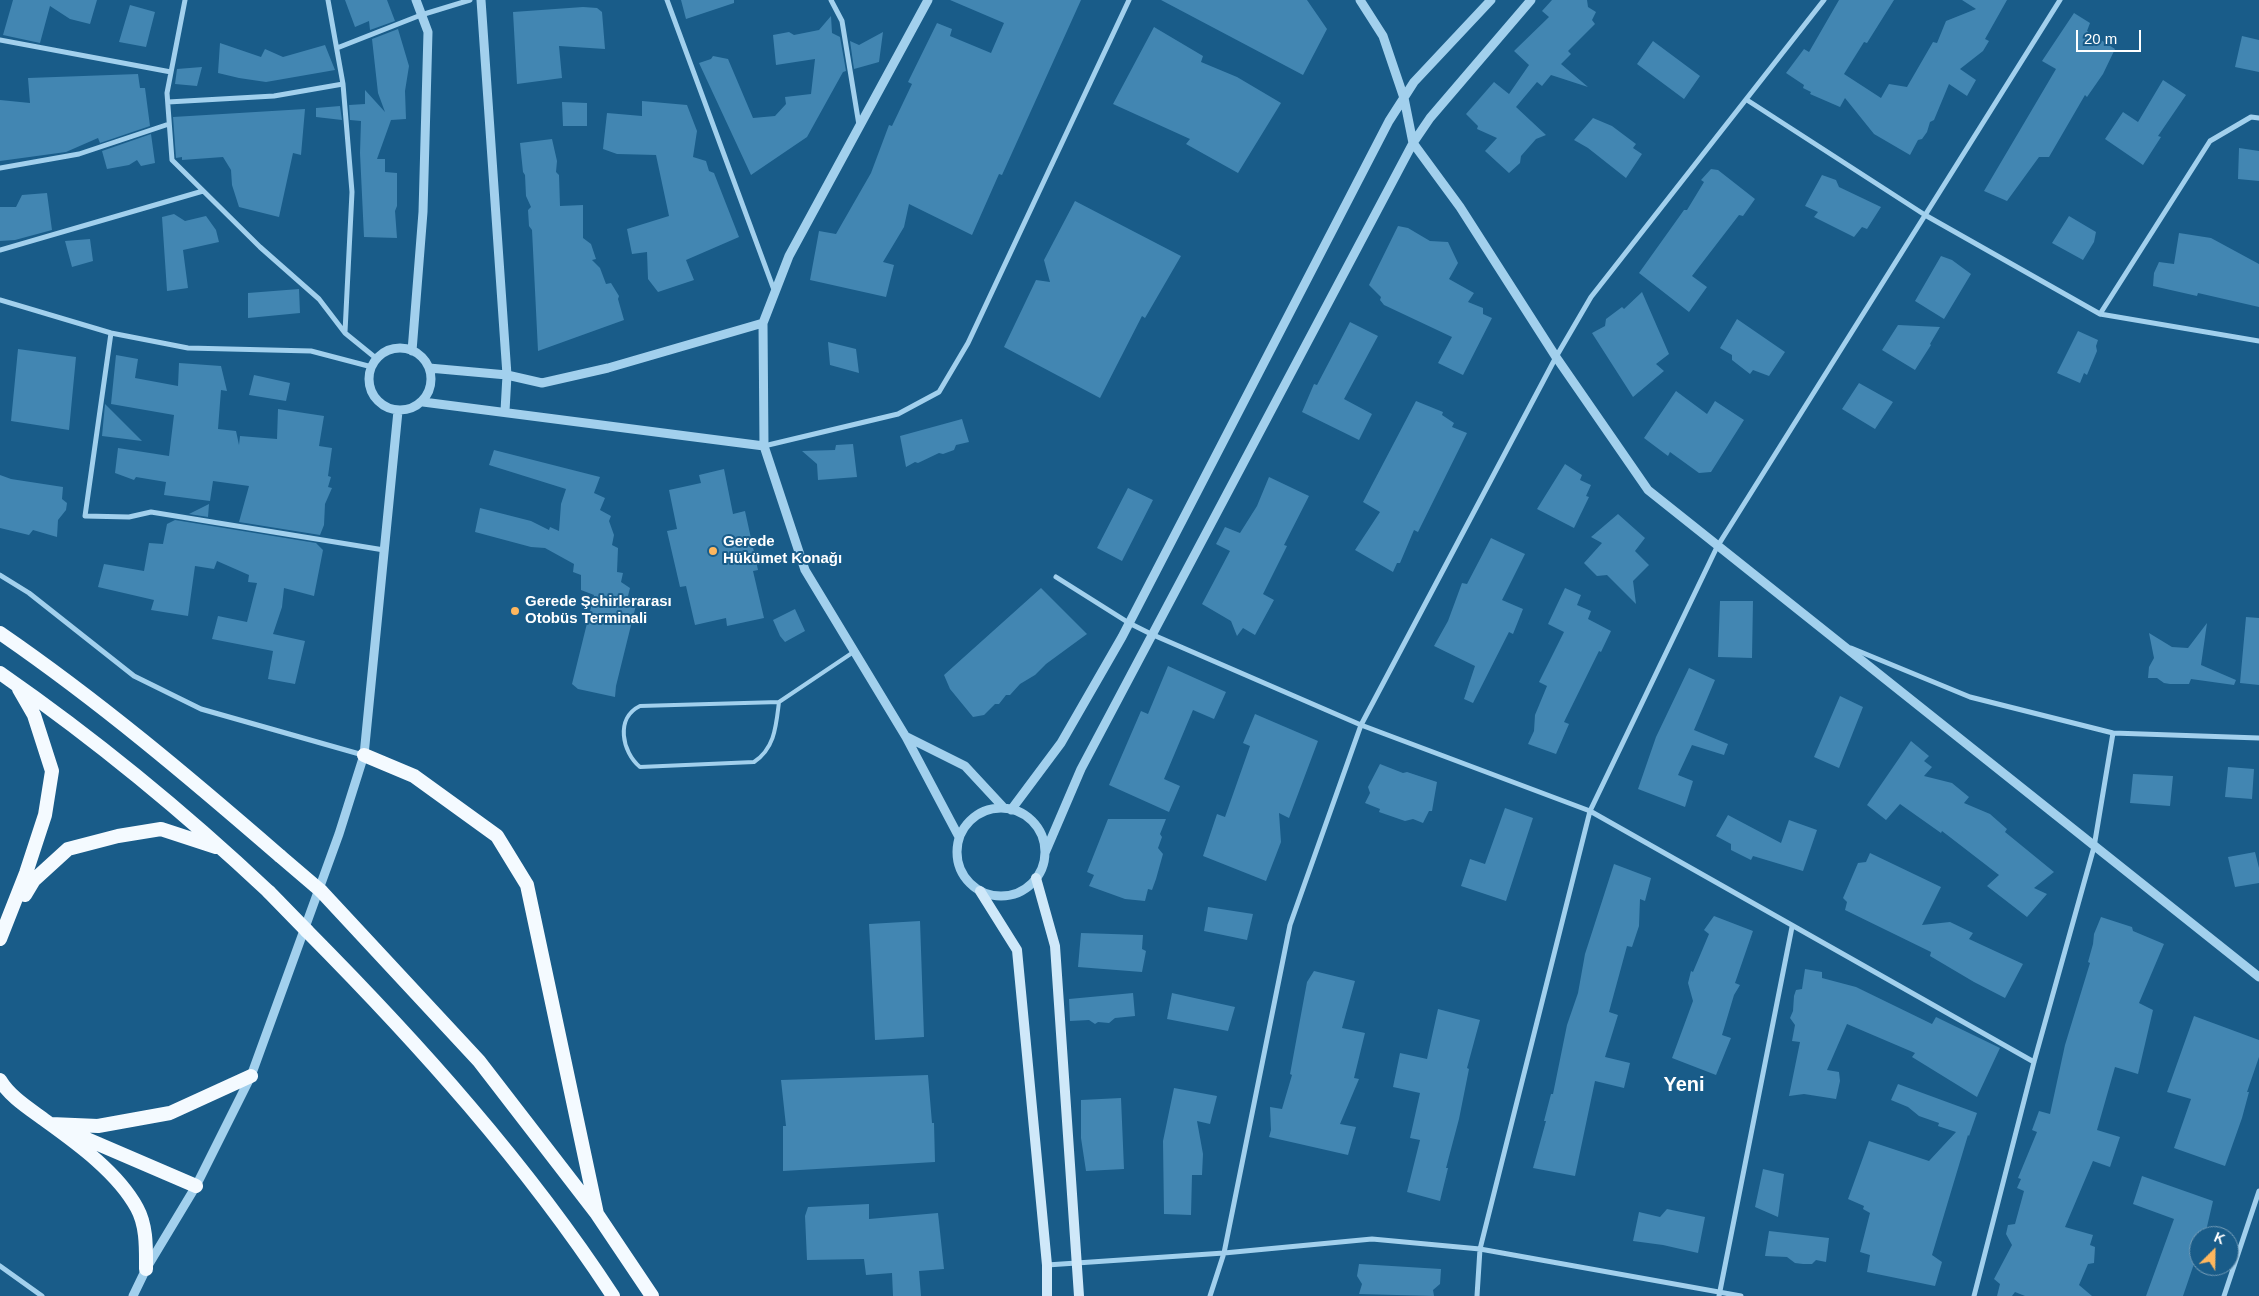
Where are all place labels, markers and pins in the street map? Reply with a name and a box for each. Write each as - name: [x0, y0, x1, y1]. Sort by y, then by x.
- place label: Gerede Hükümet Konağı: [723, 533, 842, 568]
- marker: Gerede Hükümet Konağı: [707, 545, 719, 557]
- place label: Gerede Şehirlerarası Otobüs Terminali: [525, 593, 672, 628]
- marker: Gerede Şehirlerarası Otobüs Terminali: [509, 605, 521, 617]

